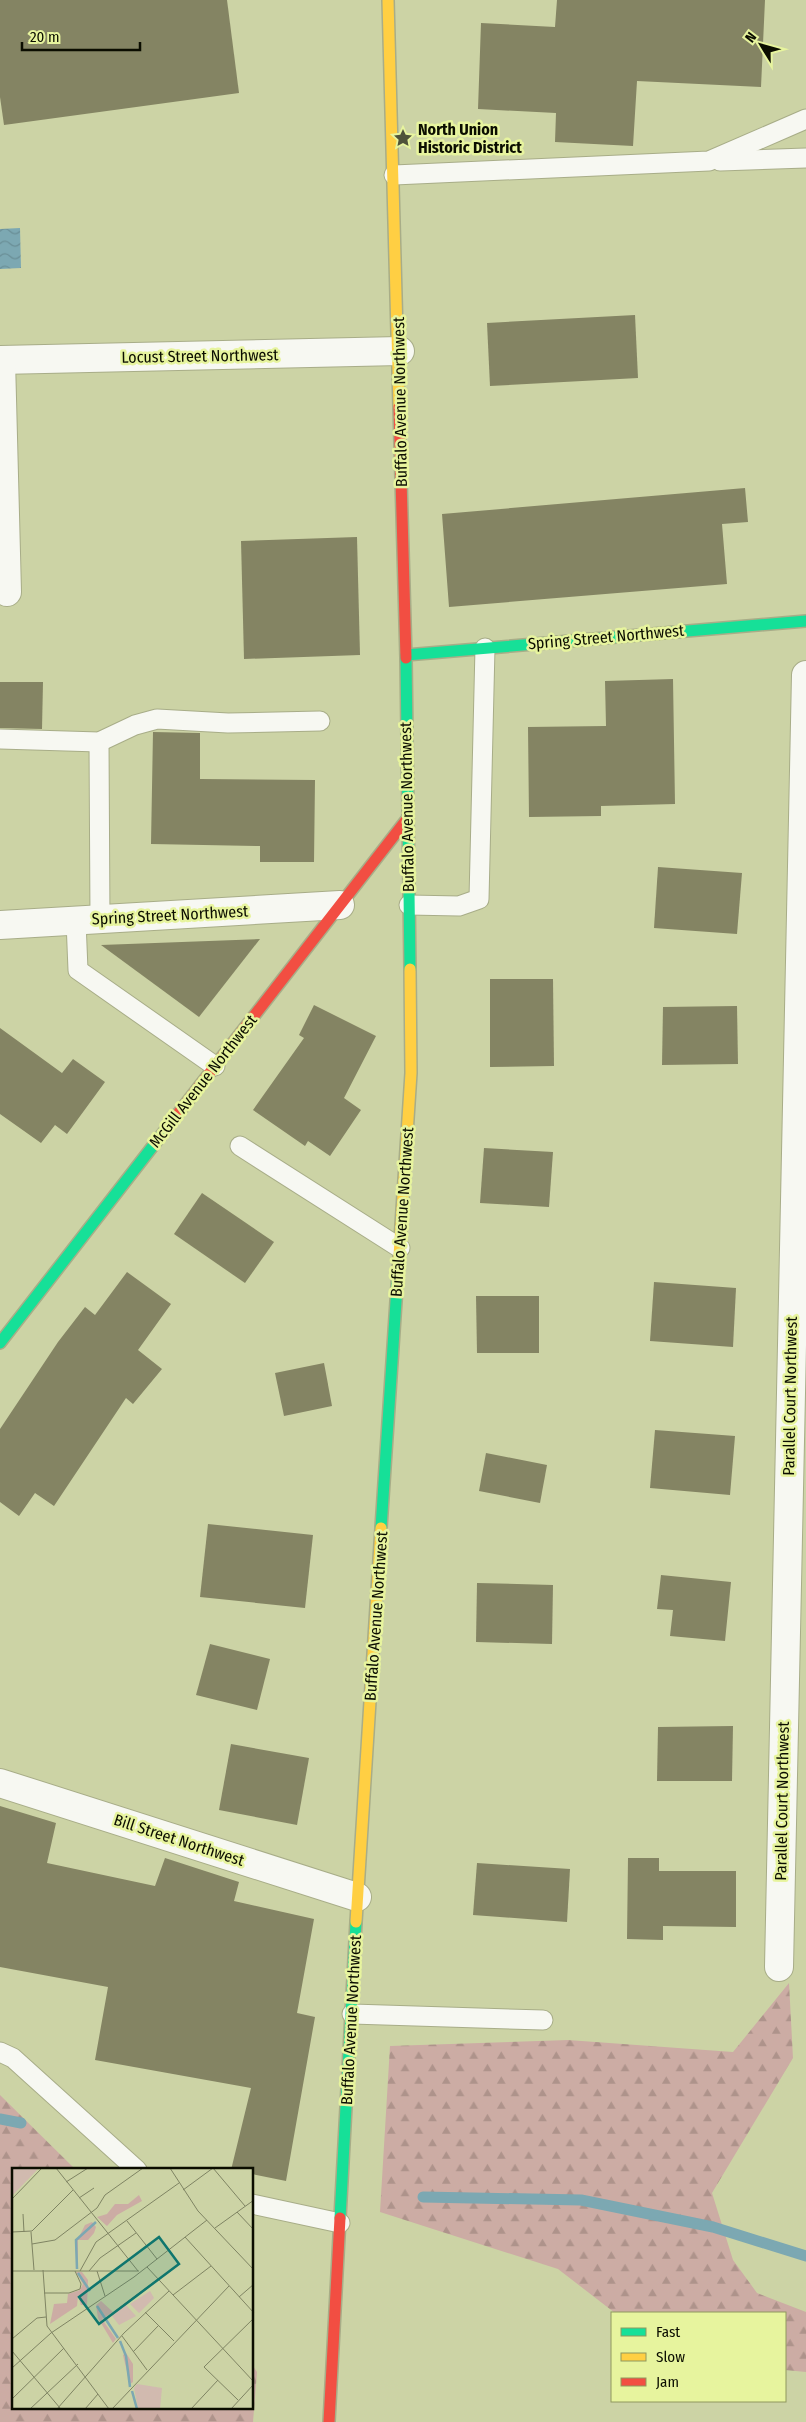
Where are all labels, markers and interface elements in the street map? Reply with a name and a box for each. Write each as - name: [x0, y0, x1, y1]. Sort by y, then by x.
- scale bar: [22, 20, 140, 52]
- north arrow: [736, 20, 786, 70]
- text: 20 m: [30, 28, 60, 46]
- text: N: [742, 29, 760, 46]
- place label: North Union Historic District: [418, 120, 522, 157]
- place icon: North Union Historic District: [392, 127, 414, 149]
- street label: Buffalo Avenue Northwest: [389, 316, 411, 487]
- street label: Locust Street Northwest: [121, 345, 279, 367]
- street label: Spring Street Northwest: [527, 621, 686, 653]
- street label: Buffalo Avenue Northwest: [396, 721, 418, 892]
- street label: Spring Street Northwest: [91, 901, 250, 929]
- street label: McGill Avenue Northwest: [145, 1010, 261, 1151]
- street label: Buffalo Avenue Northwest: [387, 1126, 417, 1298]
- street label: Parallel Court Northwest: [779, 1315, 801, 1476]
- street label: Buffalo Avenue Northwest: [361, 1530, 391, 1702]
- street label: Parallel Court Northwest: [771, 1720, 793, 1881]
- street label: Bill Street Northwest: [111, 1810, 247, 1870]
- street label: Buffalo Avenue Northwest: [337, 1934, 365, 2106]
- inset map: [12, 2168, 254, 2410]
- legend: [611, 2312, 786, 2402]
- text: Fast: [656, 2323, 680, 2341]
- text: Slow: [656, 2348, 685, 2366]
- text: Jam: [656, 2373, 679, 2391]

